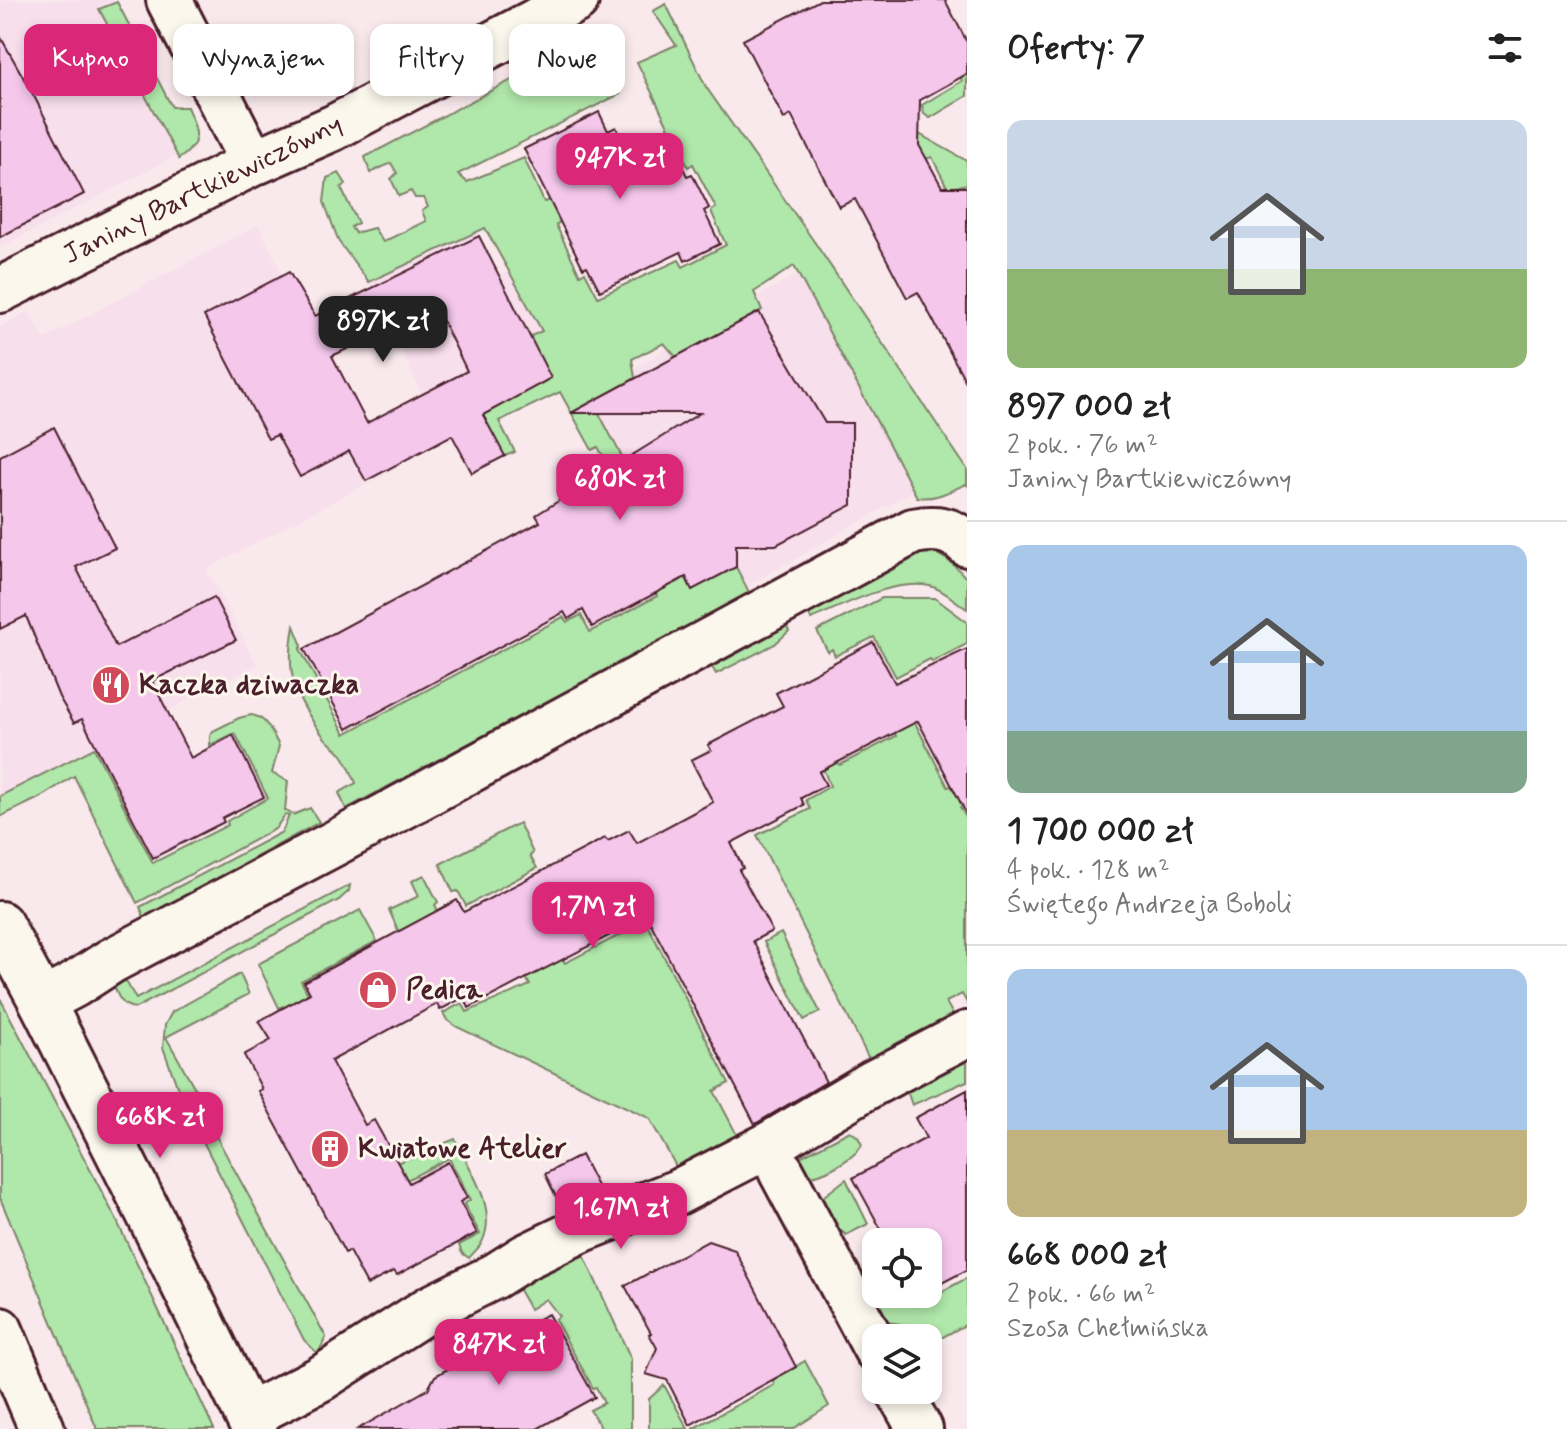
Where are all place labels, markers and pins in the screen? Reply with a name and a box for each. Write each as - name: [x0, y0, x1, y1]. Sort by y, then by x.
- pin: 947K zł: [546, 133, 694, 201]
- pin: 897K zł: [309, 296, 457, 364]
- pin: 680K zł: [546, 454, 694, 522]
- restaurant icon: Kaczka dziwaczka: [90, 664, 132, 706]
- place label: Kaczka dziwaczka: [139, 667, 359, 704]
- pin: 1.7M zł: [519, 882, 667, 950]
- shop icon: Pedica: [357, 969, 399, 1011]
- place label: Pedica: [406, 972, 484, 1009]
- pin: 668K zł: [86, 1092, 234, 1160]
- building icon: Kwiatowe Atelier: [309, 1128, 351, 1170]
- place label: Kwiatowe Atelier: [358, 1131, 567, 1168]
- pin: 1.67M zł: [538, 1183, 704, 1251]
- pin: 847K zł: [425, 1319, 573, 1387]

